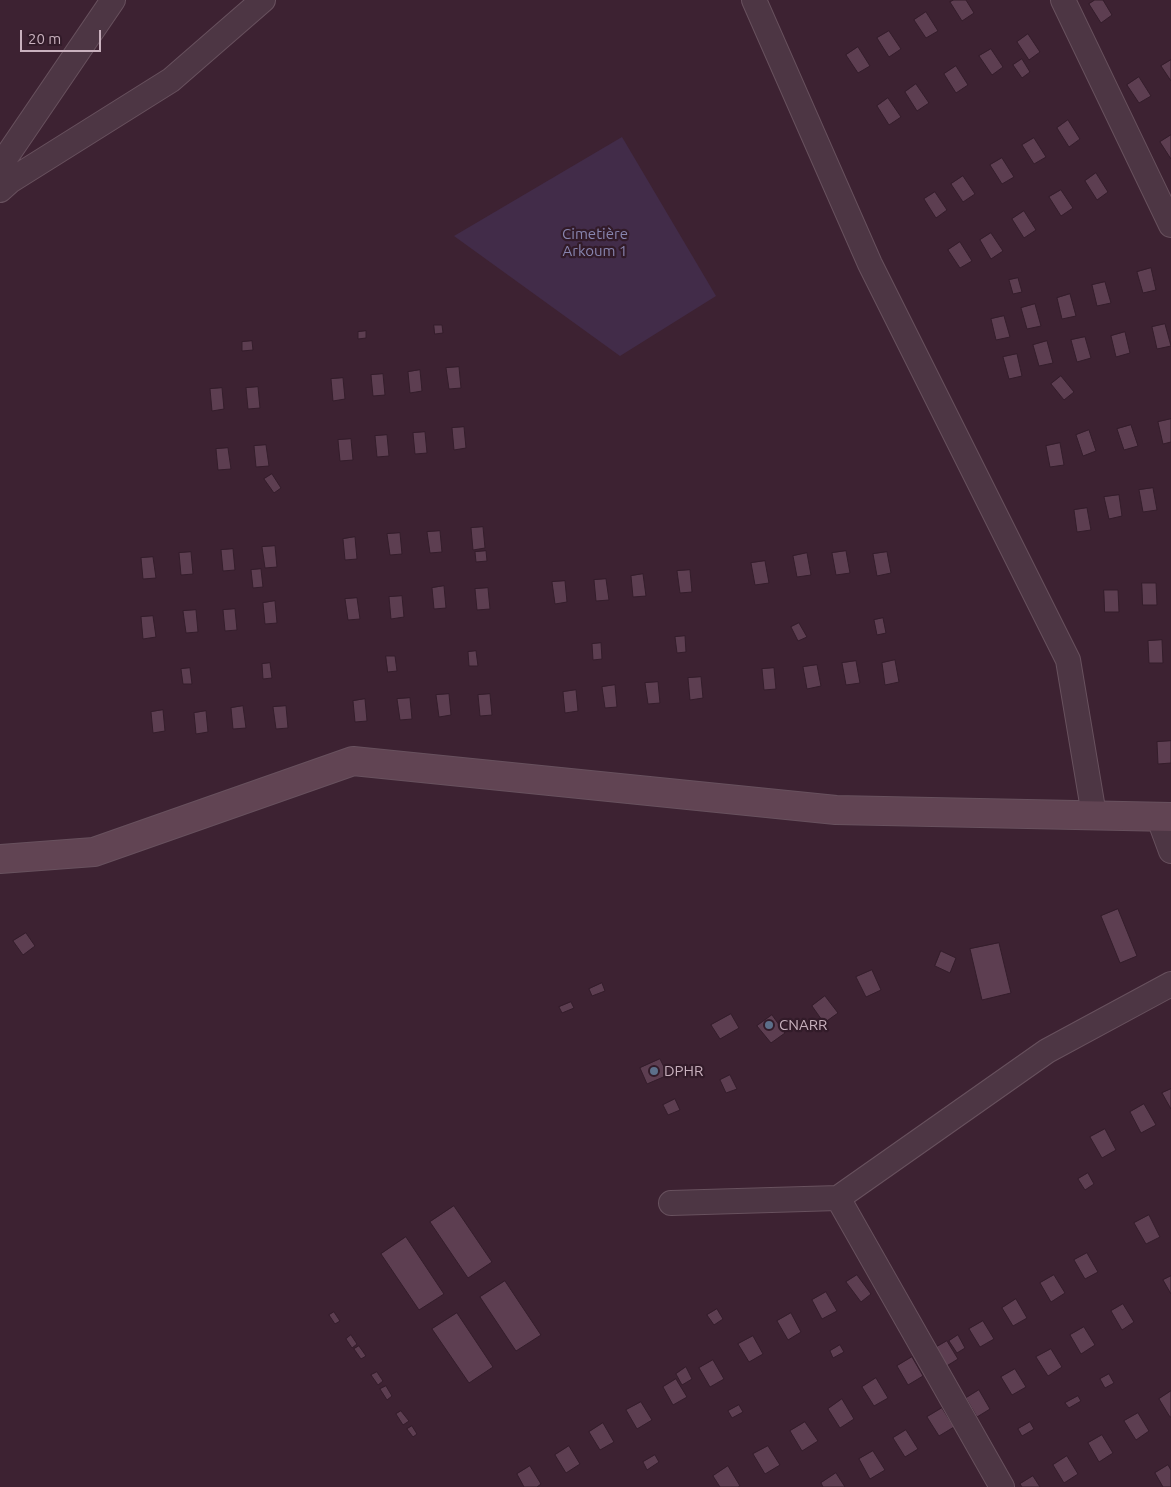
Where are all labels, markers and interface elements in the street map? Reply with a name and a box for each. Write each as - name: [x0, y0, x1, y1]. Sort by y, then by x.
- scale bar: [22, 20, 104, 52]
- text: 20 m: [28, 30, 61, 47]
- park label: Cimetière Arkoum 1: [562, 225, 628, 260]
- place label: CNARR: [779, 1016, 827, 1034]
- marker: CNARR: [763, 1019, 775, 1031]
- place label: DPHR: [664, 1062, 703, 1080]
- marker: DPHR: [648, 1065, 660, 1077]

